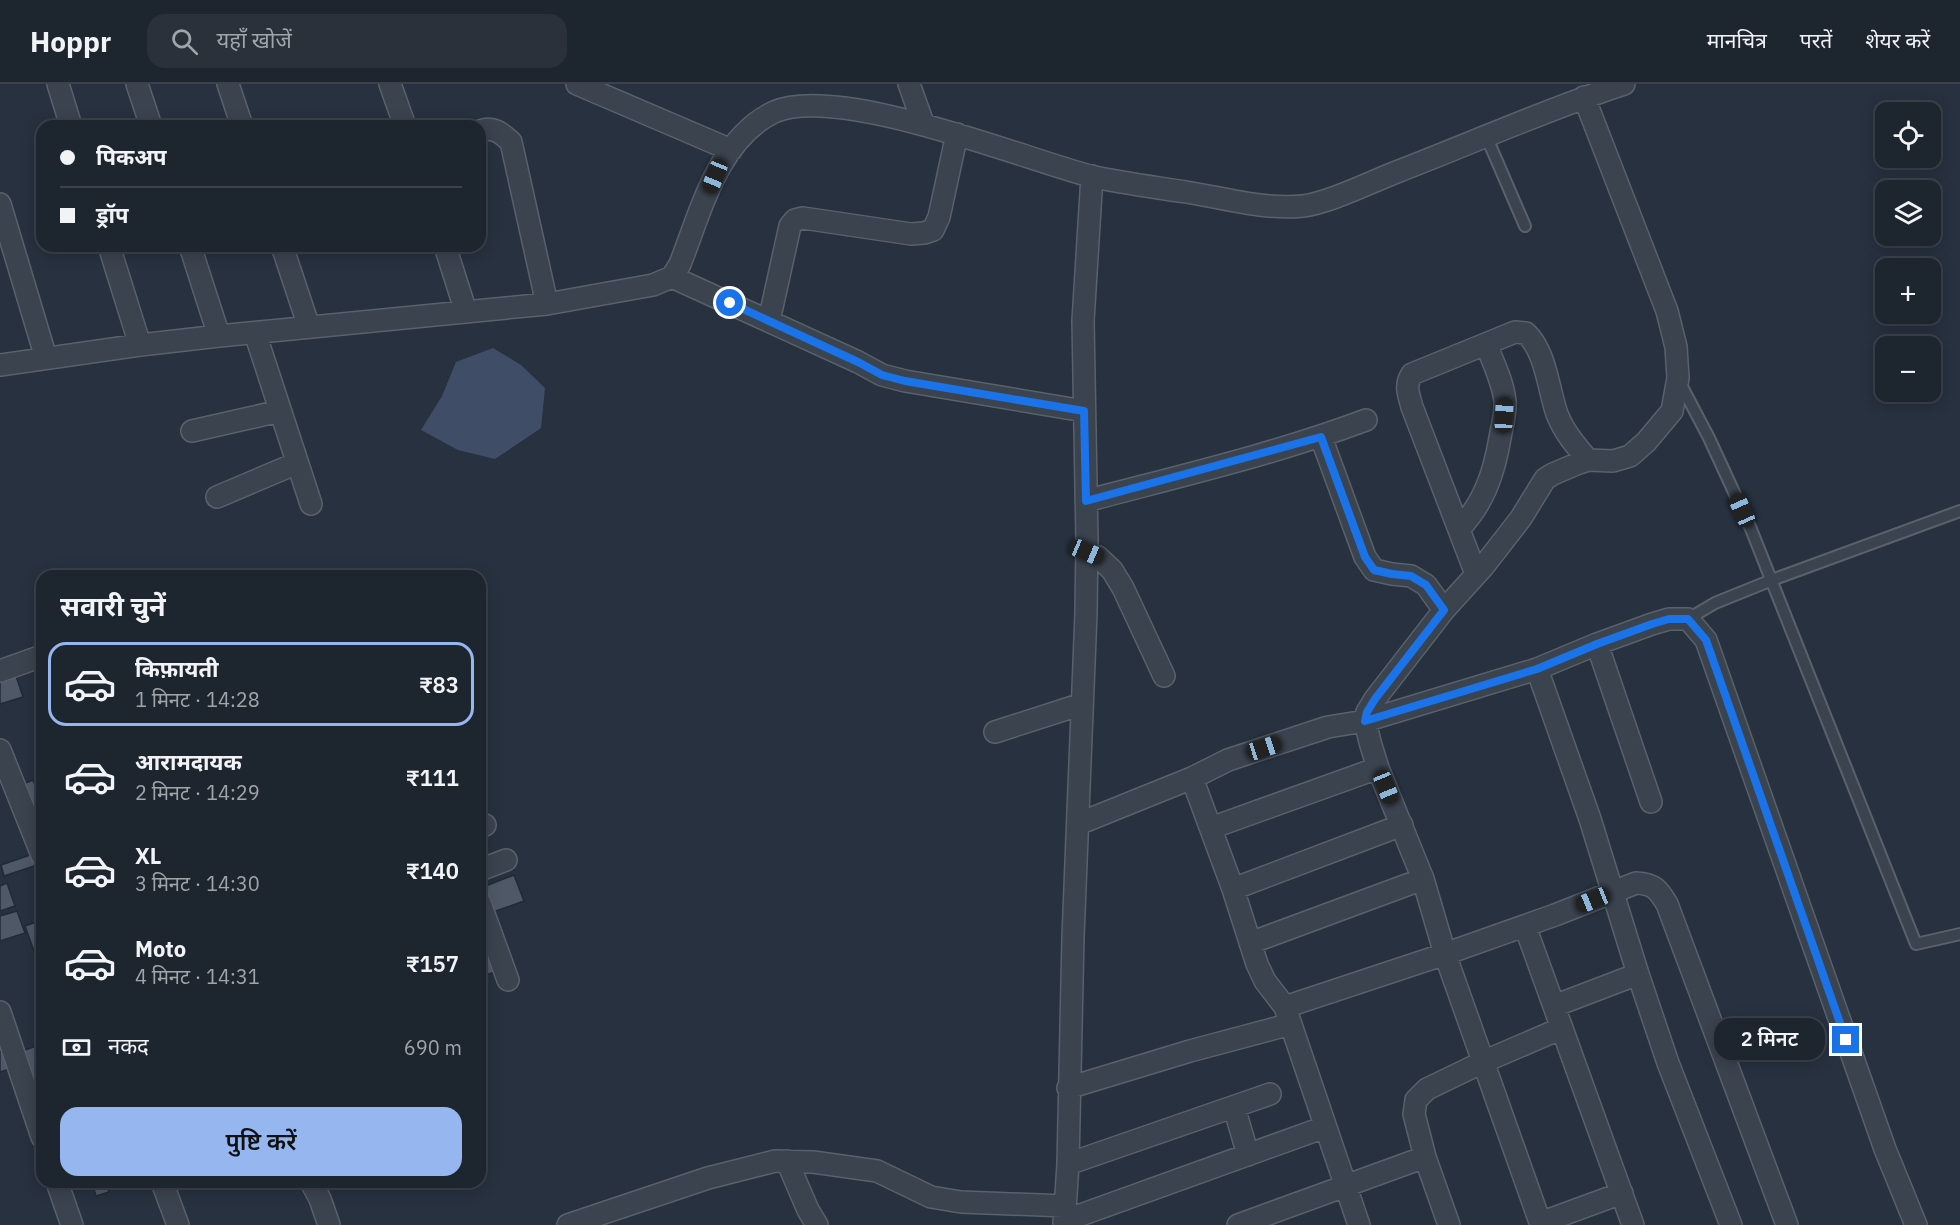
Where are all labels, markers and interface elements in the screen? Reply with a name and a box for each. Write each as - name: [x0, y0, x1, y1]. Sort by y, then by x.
- search box: [147, 14, 567, 68]
- text: Hoppr: [30, 23, 111, 60]
- icon: search: [168, 25, 201, 58]
- text: यहाँ खोजें: [216, 25, 292, 54]
- text: मानचित्र: [1707, 26, 1767, 54]
- text: परतें: [1800, 26, 1832, 54]
- text: शेयर करें: [1865, 26, 1930, 54]
- map controls: [1875, 102, 1941, 402]
- button: locate: [1875, 102, 1941, 168]
- text: पिकअप: [96, 142, 167, 171]
- car: [700, 156, 730, 196]
- button: layers: [1875, 180, 1941, 246]
- text: ड्रॉप: [96, 200, 129, 229]
- button: +: [1875, 258, 1941, 324]
- route start: [716, 289, 743, 316]
- button: −: [1875, 336, 1941, 402]
- car: [1494, 397, 1514, 433]
- car: [1726, 490, 1758, 530]
- car: [1067, 537, 1107, 567]
- text: सवारी चुनें: [60, 588, 166, 623]
- text: किफ़ायती: [135, 654, 219, 683]
- icon: car: [63, 657, 117, 711]
- text: ₹83: [419, 670, 459, 699]
- text: 1 मिनट · 14:28: [135, 686, 260, 713]
- car: [1244, 734, 1284, 762]
- text: आरामदायक: [135, 747, 242, 776]
- icon: car: [63, 750, 117, 804]
- text: ₹111: [406, 763, 459, 792]
- car: [1371, 767, 1401, 807]
- text: 2 मिनट · 14:29: [135, 779, 260, 806]
- text: XL: [135, 841, 161, 870]
- icon: car: [63, 843, 117, 897]
- text: ₹140: [406, 856, 459, 885]
- text: 3 मिनट · 14:30: [135, 870, 260, 897]
- car: [1573, 885, 1613, 915]
- text: Moto: [135, 934, 186, 963]
- icon: car: [63, 936, 117, 990]
- text: ₹157: [406, 949, 459, 978]
- text: 4 मिनट · 14:31: [135, 963, 260, 990]
- callout: 2 मिनट: [1714, 1019, 1825, 1061]
- text: 2 मिनट: [1741, 1025, 1798, 1052]
- route end: [1832, 1026, 1859, 1053]
- icon: cash: [60, 1031, 93, 1064]
- text: नकद: [108, 1031, 149, 1060]
- text: 690 m: [404, 1034, 462, 1061]
- button: पुष्टि करें: [60, 1107, 462, 1176]

